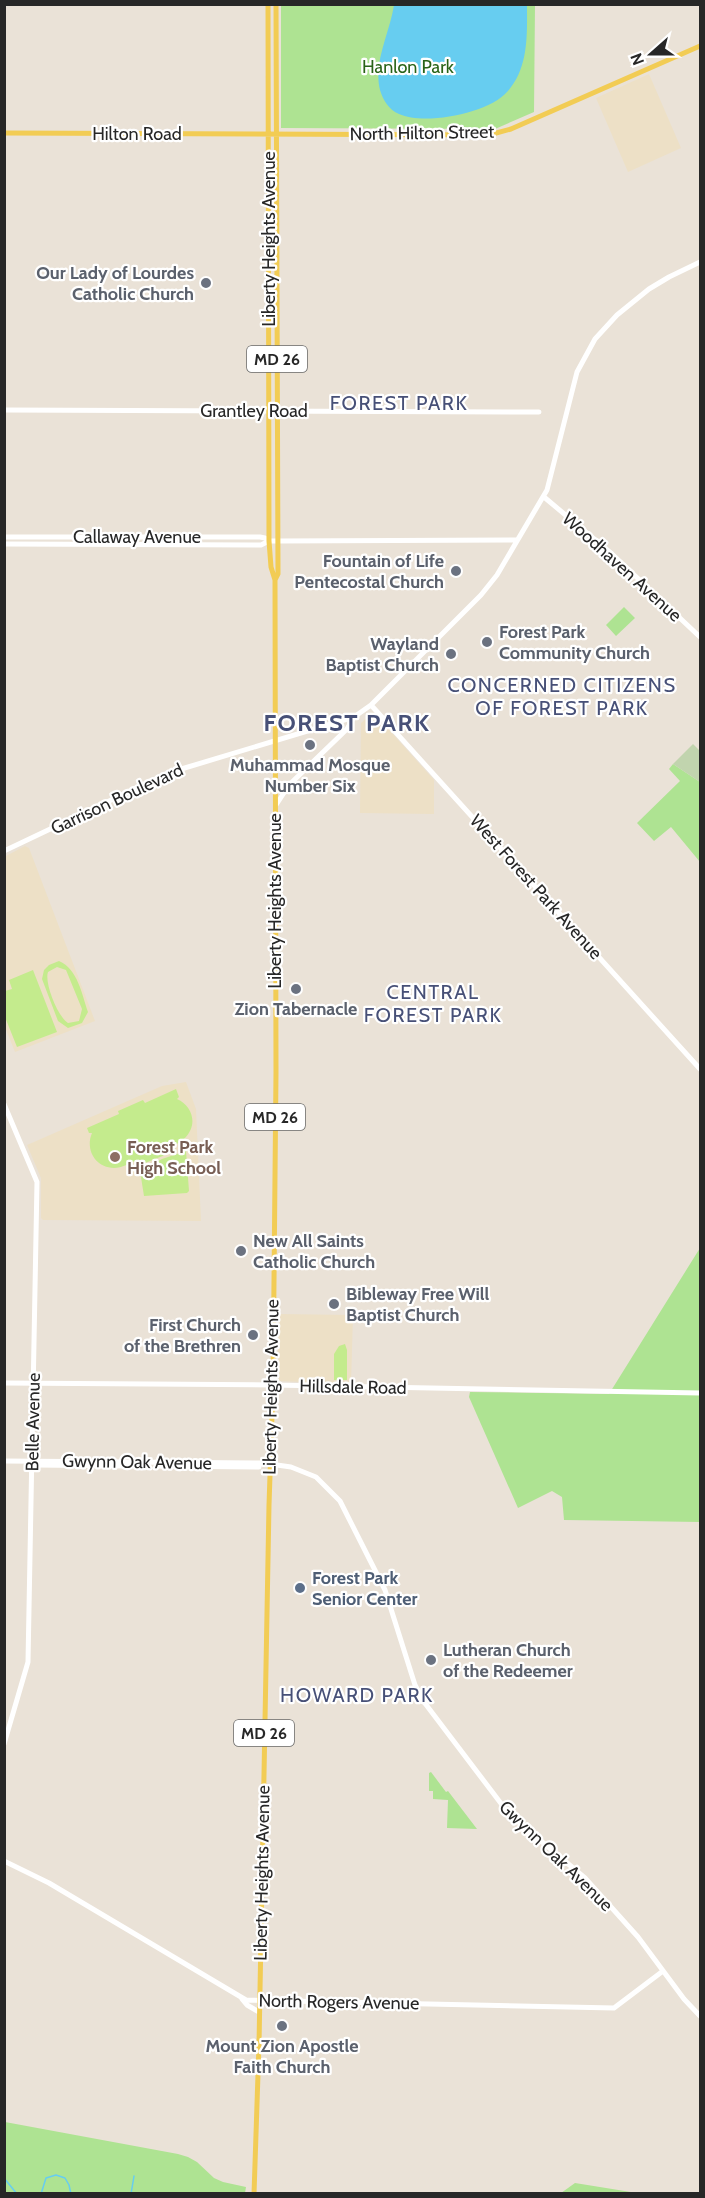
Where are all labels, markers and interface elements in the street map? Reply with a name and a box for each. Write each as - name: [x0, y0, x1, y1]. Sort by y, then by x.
- north arrow: [621, 24, 681, 84]
- text: N: [627, 51, 648, 68]
- park label: Hanlon Park: [362, 56, 455, 78]
- street label: North Hilton Street: [349, 121, 495, 145]
- street label: Hilton Road: [92, 123, 182, 145]
- street label: Liberty Heights Avenue: [258, 151, 280, 327]
- place label: Our Lady of Lourdes Catholic Church: [36, 262, 194, 305]
- marker: Our Lady of Lourdes Catholic Church: [199, 276, 213, 290]
- road number: MD 26: [247, 346, 307, 372]
- district label: FOREST PARK: [330, 391, 468, 415]
- street label: Grantley Road: [200, 400, 308, 422]
- street label: Woodhaven Avenue: [558, 508, 686, 626]
- street label: Callaway Avenue: [73, 526, 201, 548]
- place label: Fountain of Life Pentecostal Church: [294, 550, 444, 593]
- marker: Fountain of Life Pentecostal Church: [449, 564, 463, 578]
- place label: Forest Park Community Church: [499, 621, 650, 664]
- place label: Wayland Baptist Church: [326, 633, 439, 676]
- marker: Forest Park Community Church: [480, 635, 494, 649]
- marker: Wayland Baptist Church: [444, 647, 458, 661]
- district label: CONCERNED CITIZENS OF FOREST PARK: [447, 673, 677, 720]
- district label: FOREST PARK: [264, 708, 430, 737]
- marker: Muhammad Mosque Number Six: [303, 738, 317, 752]
- place label: Muhammad Mosque Number Six: [230, 754, 390, 797]
- street label: Garrison Boulevard: [47, 759, 187, 839]
- street label: West Forest Park Avenue: [465, 810, 607, 964]
- street label: Liberty Heights Avenue: [264, 813, 286, 989]
- district label: CENTRAL FOREST PARK: [364, 980, 502, 1027]
- marker: Zion Tabernacle: [289, 982, 303, 996]
- place label: Zion Tabernacle: [235, 998, 357, 1020]
- road number: MD 26: [245, 1104, 305, 1130]
- place label: Forest Park High School: [127, 1136, 221, 1179]
- marker: Forest Park High School: [108, 1150, 122, 1164]
- place label: New All Saints Catholic Church: [253, 1230, 375, 1273]
- marker: New All Saints Catholic Church: [234, 1244, 248, 1258]
- place label: Bibleway Free Will Baptist Church: [346, 1283, 489, 1326]
- marker: Bibleway Free Will Baptist Church: [327, 1297, 341, 1311]
- street label: Liberty Heights Avenue: [258, 1299, 284, 1475]
- place label: First Church of the Brethren: [124, 1314, 241, 1357]
- marker: First Church of the Brethren: [246, 1328, 260, 1342]
- street label: Belle Avenue: [21, 1372, 45, 1472]
- street label: Hillsdale Road: [299, 1375, 407, 1399]
- street label: Gwynn Oak Avenue: [62, 1450, 212, 1474]
- place label: Forest Park Senior Center: [312, 1567, 418, 1610]
- marker: Forest Park Senior Center: [293, 1581, 307, 1595]
- place label: Lutheran Church of the Redeemer: [443, 1639, 573, 1682]
- marker: Lutheran Church of the Redeemer: [424, 1653, 438, 1667]
- district label: HOWARD PARK: [280, 1683, 434, 1707]
- road number: MD 26: [234, 1720, 294, 1746]
- street label: Liberty Heights Avenue: [249, 1785, 275, 1961]
- street label: Gwynn Oak Avenue: [494, 1796, 618, 1916]
- street label: North Rogers Avenue: [258, 1990, 420, 2014]
- marker: Mount Zion Apostle Faith Church: [275, 2019, 289, 2033]
- place label: Mount Zion Apostle Faith Church: [206, 2035, 358, 2078]

